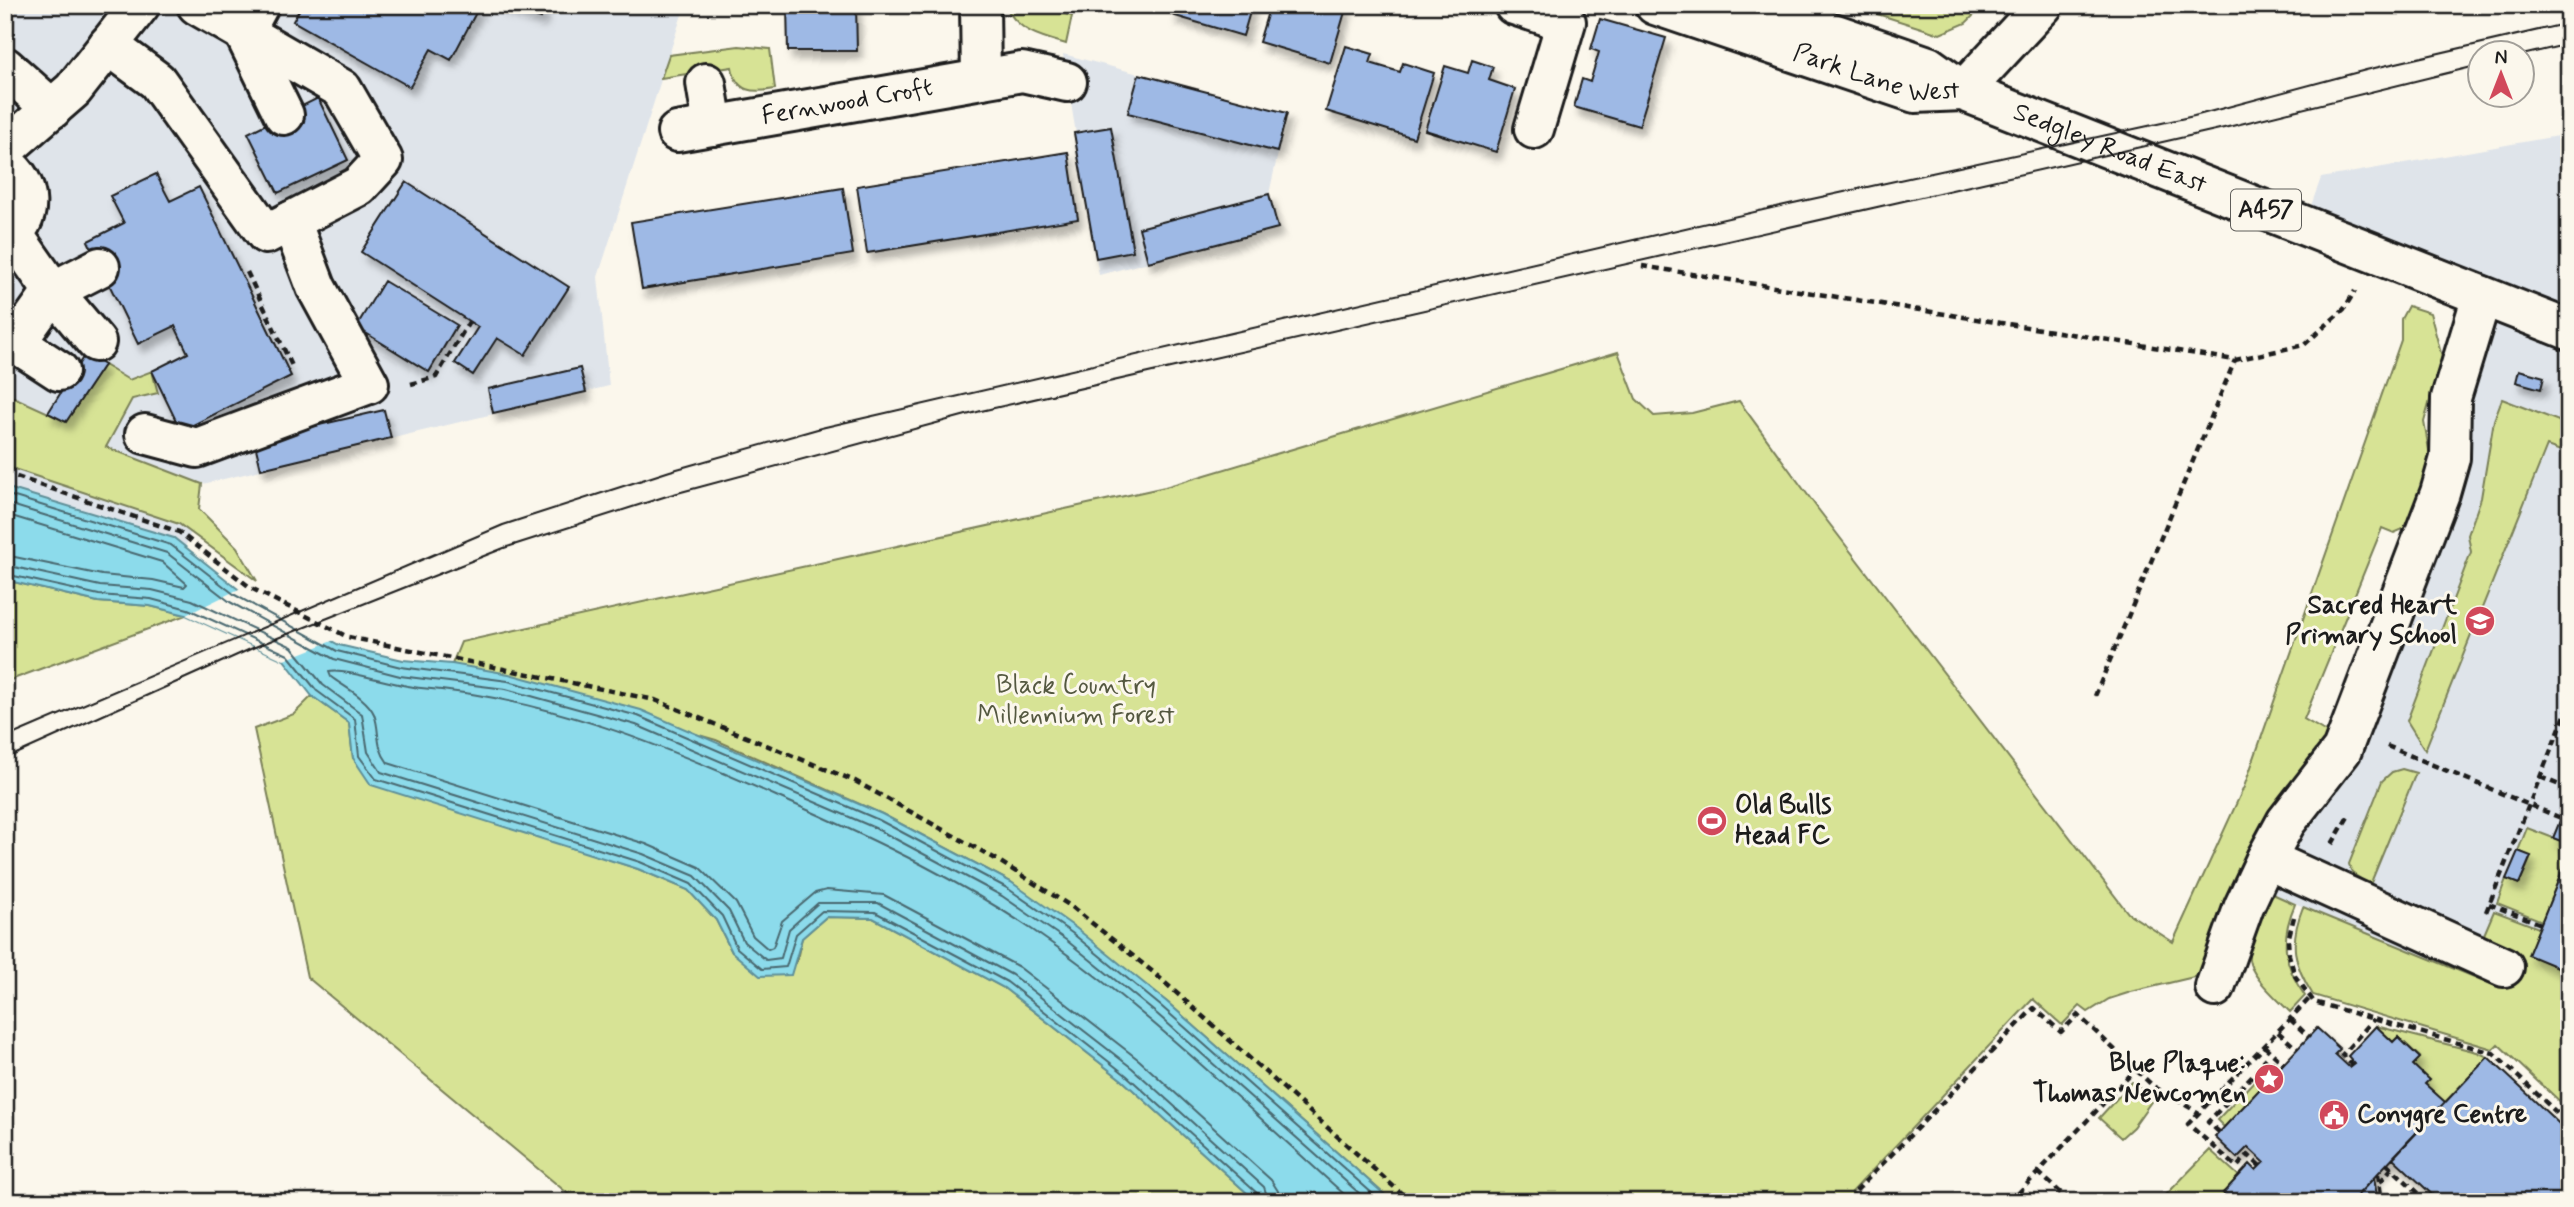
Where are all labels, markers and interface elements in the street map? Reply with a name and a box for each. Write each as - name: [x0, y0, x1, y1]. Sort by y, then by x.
- street label: Park Lane West: [1789, 36, 1960, 110]
- north arrow: [2466, 38, 2536, 108]
- text: N: [2495, 46, 2507, 71]
- street label: Fernwood Croft: [759, 71, 936, 134]
- street label: Sedgley Road East: [2008, 95, 2211, 202]
- road number: A457: [2231, 190, 2301, 230]
- place label: Sacred Heart Primary School: [2285, 589, 2458, 653]
- school or university icon: Sacred Heart Primary School: [2463, 604, 2497, 638]
- park label: Black Country Millennium Forest: [977, 669, 1175, 733]
- place label: Old Bulls Head FC: [1735, 789, 1832, 853]
- sports icon: Old Bulls Head FC: [1695, 804, 1729, 838]
- place label: Blue Plaque: Thomas Newcomen: [2033, 1047, 2246, 1111]
- place icon: Blue Plaque: Thomas Newcomen: [2252, 1062, 2286, 1096]
- public building icon: Conygre Centre: [2317, 1098, 2351, 1132]
- place label: Conygre Centre: [2357, 1098, 2527, 1133]

